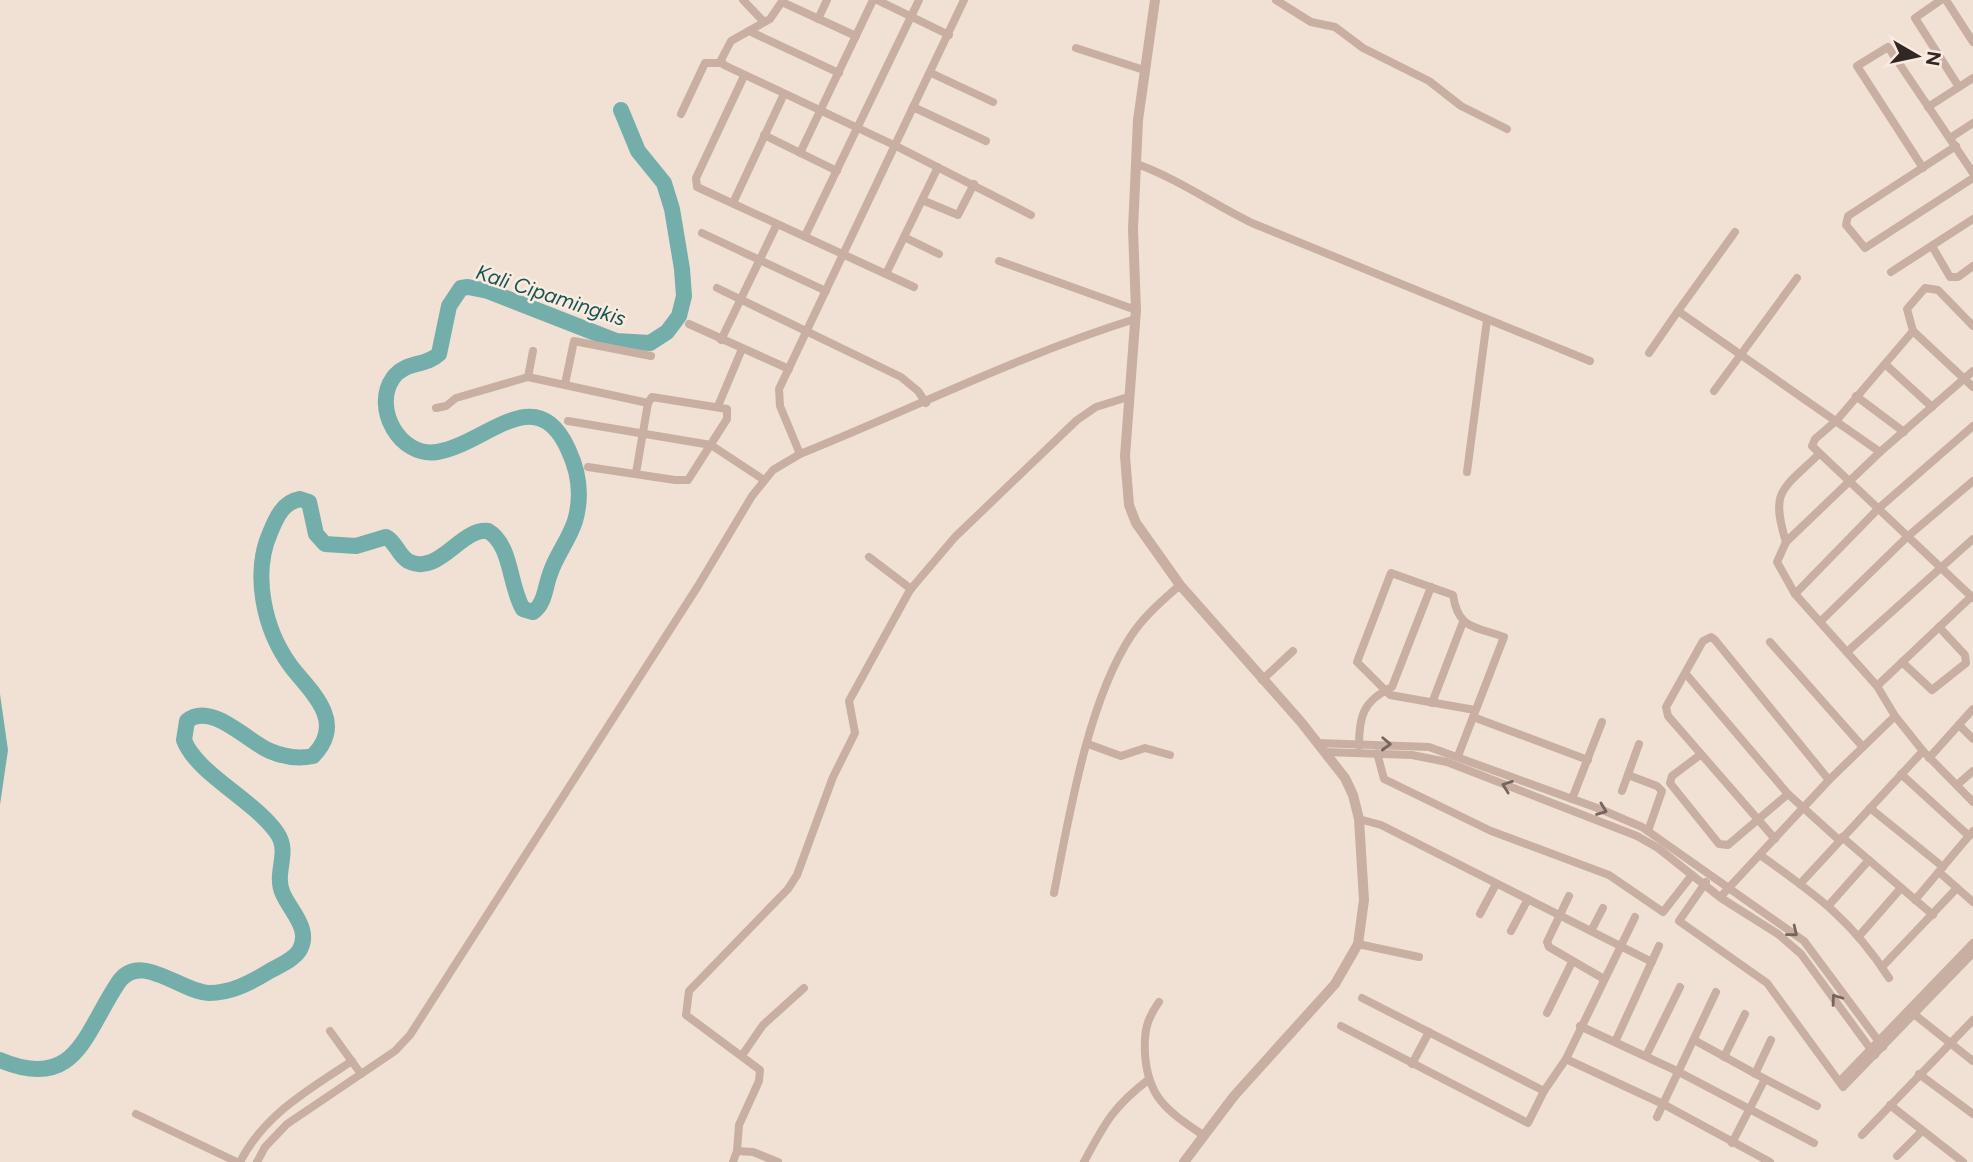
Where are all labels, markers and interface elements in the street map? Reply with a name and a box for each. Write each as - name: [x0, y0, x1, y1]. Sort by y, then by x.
- north arrow: [1882, 21, 1952, 91]
- text: N: [1921, 50, 1946, 68]
- water label: Kali Cipamingkis: [473, 259, 629, 331]
- one-way arrow: [1381, 736, 1392, 751]
- one-way arrow: [1501, 780, 1513, 794]
- one-way arrow: [1596, 802, 1608, 816]
- one-way arrow: [1784, 924, 1797, 936]
- one-way arrow: [1832, 994, 1844, 1007]

